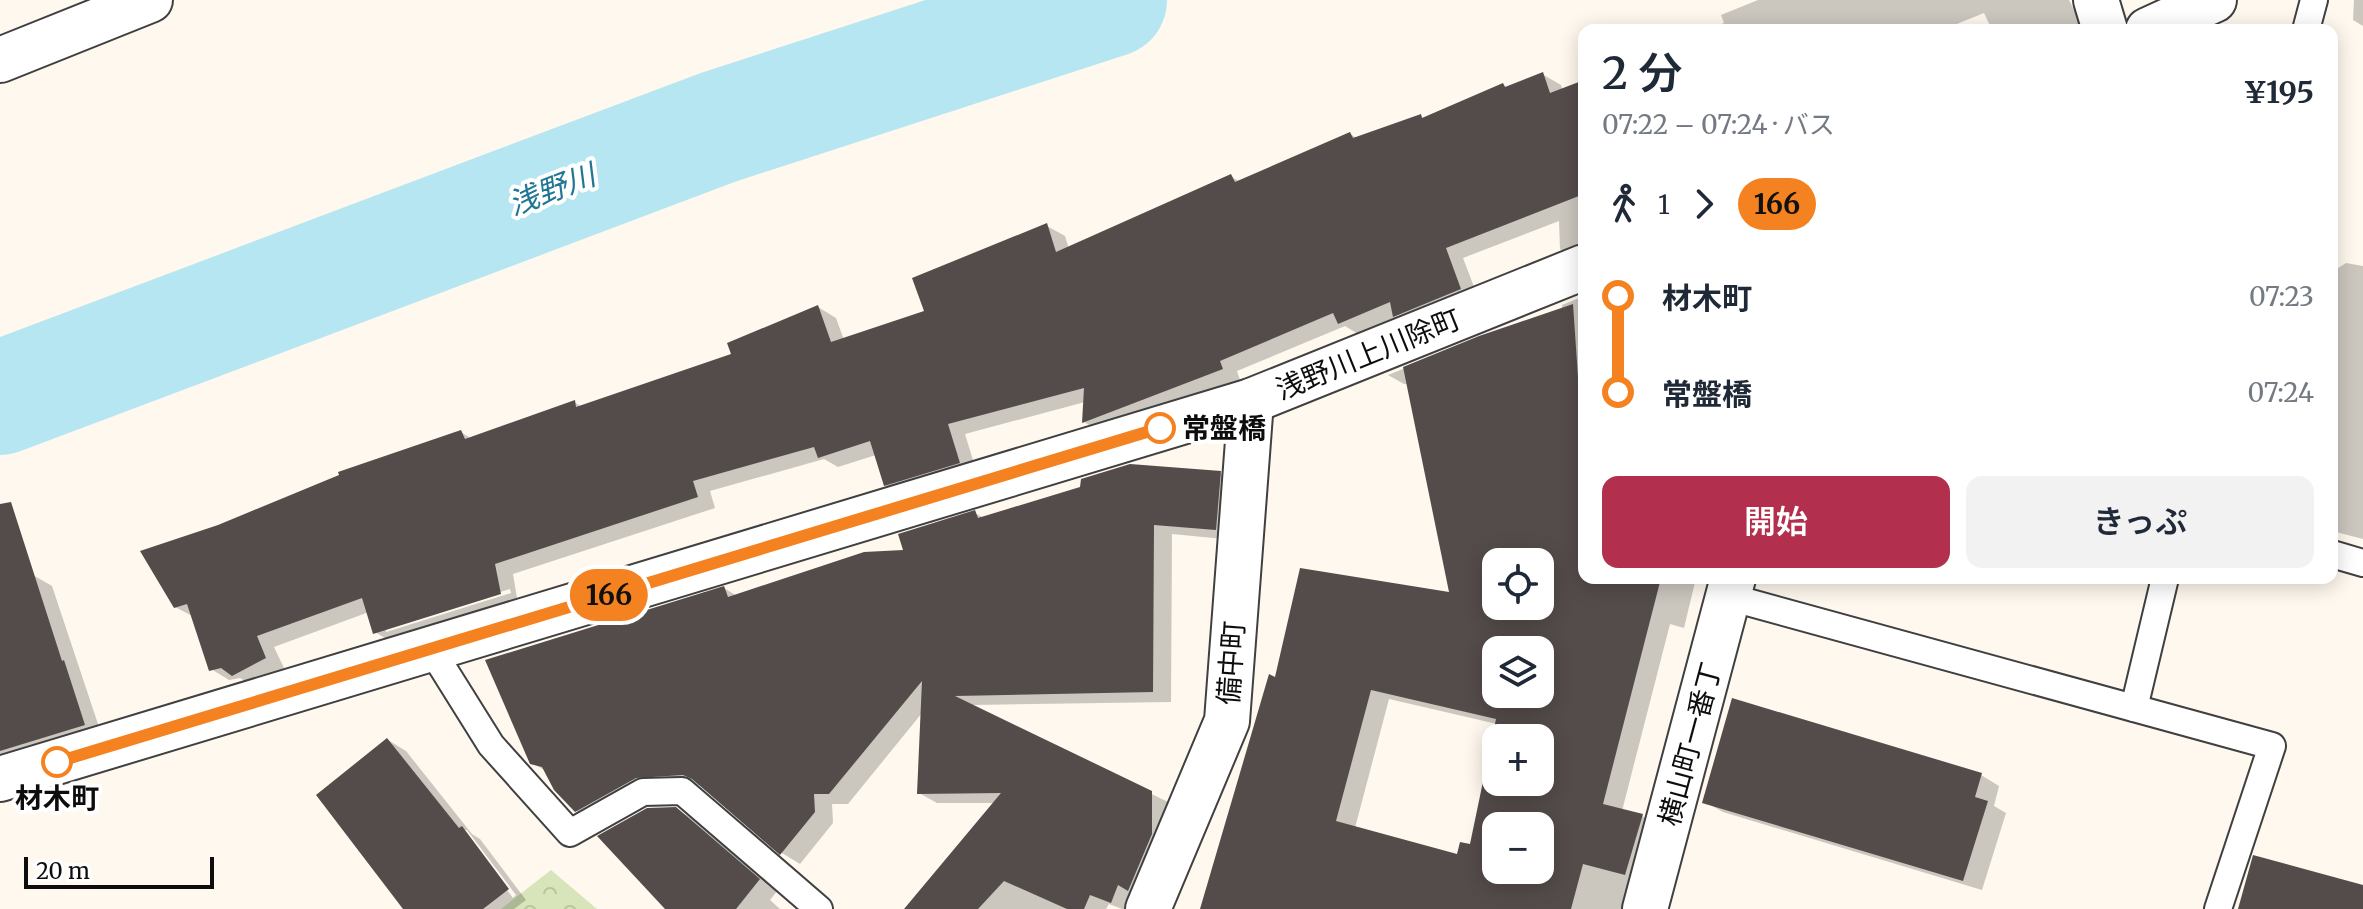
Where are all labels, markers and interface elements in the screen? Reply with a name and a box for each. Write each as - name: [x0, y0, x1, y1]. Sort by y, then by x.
- text: 2 分: [1602, 46, 1682, 101]
- text: ¥195: [2243, 73, 2314, 111]
- text: 07:22 – 07:24 · バス: [1602, 108, 1835, 141]
- water label: 浅野川: [503, 154, 603, 223]
- icon: walk: [1602, 182, 1646, 226]
- icon: forward: [1682, 182, 1726, 226]
- text: 166: [1754, 186, 1800, 222]
- text: 1: [1658, 188, 1670, 221]
- text: 材木町: [1662, 279, 1752, 317]
- text: 07:23: [2249, 280, 2314, 313]
- street label: 浅野川上川除町: [1270, 301, 1466, 407]
- text: 常盤橋: [1662, 375, 1752, 413]
- text: 07:24: [2248, 376, 2314, 409]
- place label: 常盤橋: [1182, 410, 1266, 446]
- marker: 常盤橋: [1145, 413, 1175, 443]
- button: 開始: [1602, 476, 1950, 568]
- button: きっぷ: [1966, 476, 2314, 568]
- map controls: [1482, 548, 1554, 884]
- button: locate: [1482, 548, 1554, 620]
- line badge: 166: [563, 569, 655, 621]
- text: 166: [586, 577, 632, 613]
- street label: 備中町: [1210, 620, 1252, 706]
- button: layers: [1482, 636, 1554, 708]
- street label: 横山町一番丁: [1651, 658, 1729, 830]
- button: +: [1482, 724, 1554, 796]
- marker: 材木町: [42, 747, 72, 777]
- place label: 材木町: [15, 780, 99, 816]
- button: −: [1482, 812, 1554, 884]
- scale bar: [24, 853, 214, 889]
- text: 20 m: [36, 857, 90, 885]

